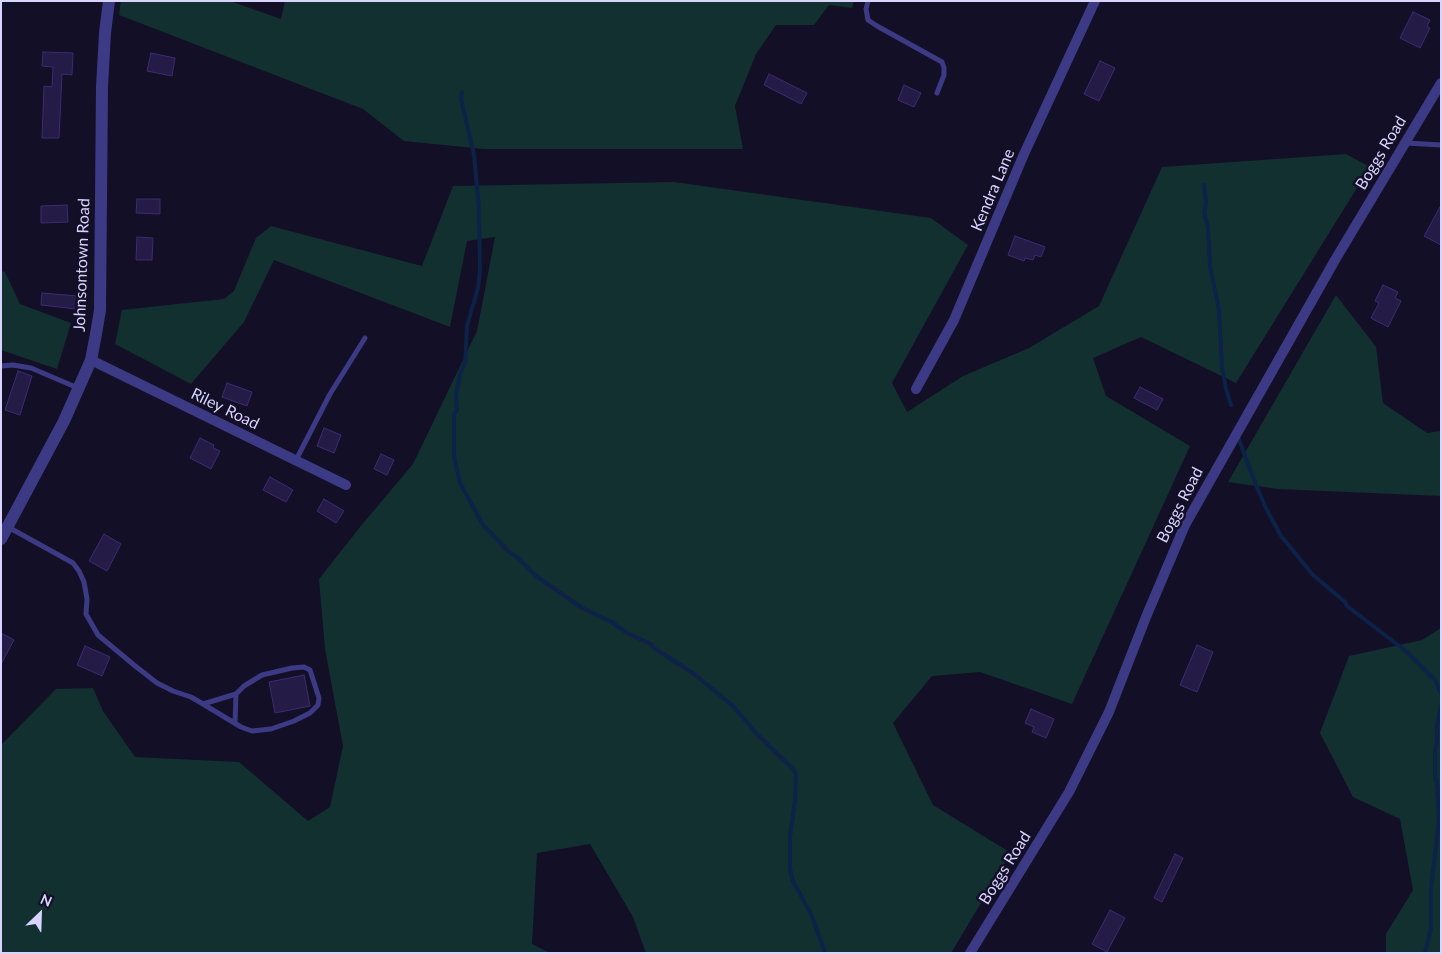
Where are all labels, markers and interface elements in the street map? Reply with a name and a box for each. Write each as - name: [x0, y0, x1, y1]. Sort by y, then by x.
- street label: Boggs Road: [1352, 113, 1410, 193]
- street label: Kendra Lane: [967, 146, 1019, 234]
- street label: Johnsontown Road: [70, 198, 94, 332]
- street label: Riley Road: [188, 384, 262, 434]
- street label: Boggs Road: [1153, 464, 1207, 546]
- street label: Boggs Road: [975, 828, 1035, 908]
- north arrow: [15, 889, 65, 939]
- text: N: [38, 890, 55, 910]

